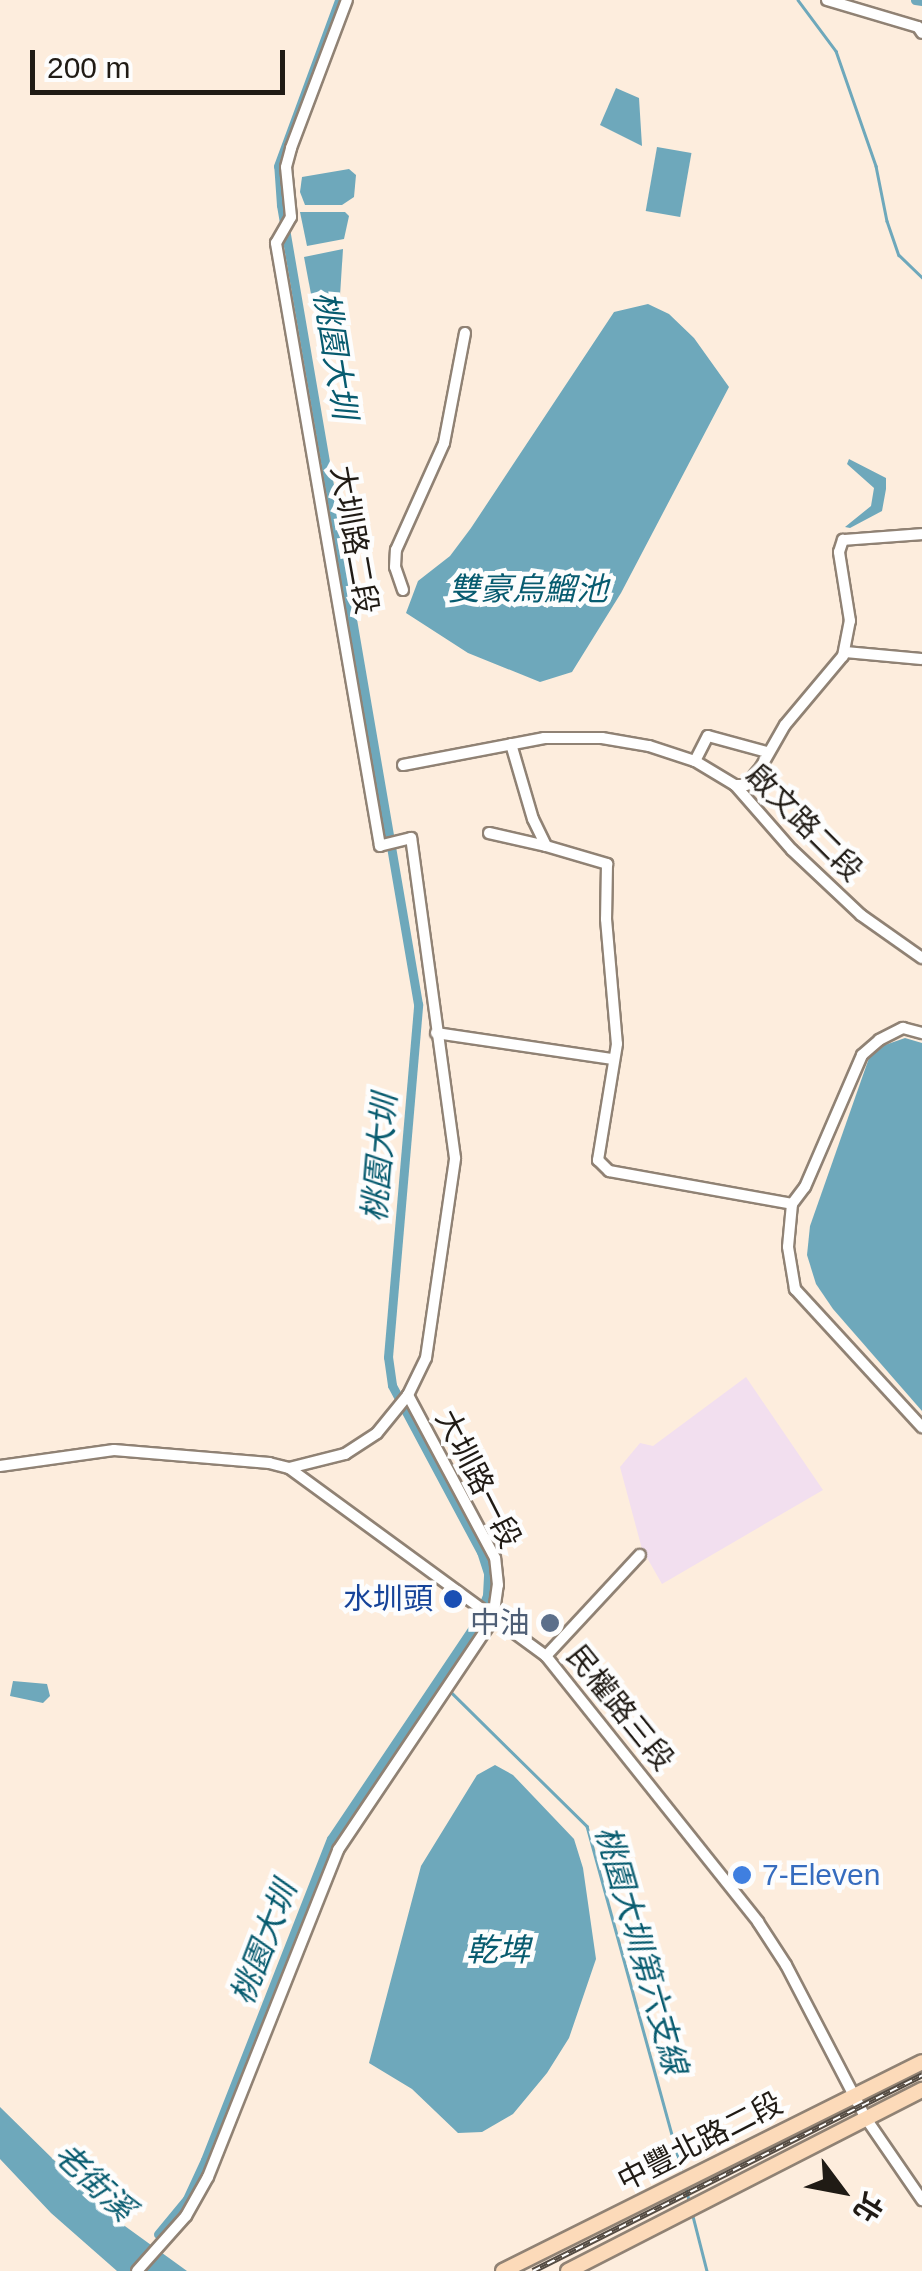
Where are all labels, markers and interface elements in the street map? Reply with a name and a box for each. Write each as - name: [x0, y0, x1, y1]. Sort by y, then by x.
- scale bar: [35, 30, 290, 92]
- text: 200 m: [47, 51, 130, 84]
- water label: 桃園大圳: [306, 289, 364, 421]
- street label: 大圳路二段: [323, 463, 385, 617]
- water label: 雙豪烏鰡池: [448, 570, 608, 608]
- street label: 啟文路二段: [738, 757, 870, 889]
- water label: 桃園大圳: [355, 1093, 405, 1223]
- street label: 大圳路一段: [428, 1404, 528, 1554]
- place label: 水圳頭: [343, 1581, 433, 1617]
- marker: 水圳頭: [442, 1588, 464, 1610]
- place label: 中油: [470, 1605, 530, 1641]
- marker: 中油: [539, 1612, 561, 1634]
- street label: 民權路三段: [559, 1638, 681, 1778]
- water label: 桃園大圳第六支線: [587, 1822, 695, 2078]
- place label: 7-Eleven: [762, 1857, 880, 1893]
- marker: 7-Eleven: [731, 1864, 753, 1886]
- water label: 桃園大圳: [223, 1876, 305, 2010]
- water label: 乾埤: [466, 1931, 530, 1969]
- street label: 中豐北路二段: [612, 2085, 788, 2199]
- water label: 老街溪: [46, 2135, 142, 2229]
- north arrow: [792, 2141, 892, 2241]
- text: 北: [847, 2187, 888, 2227]

